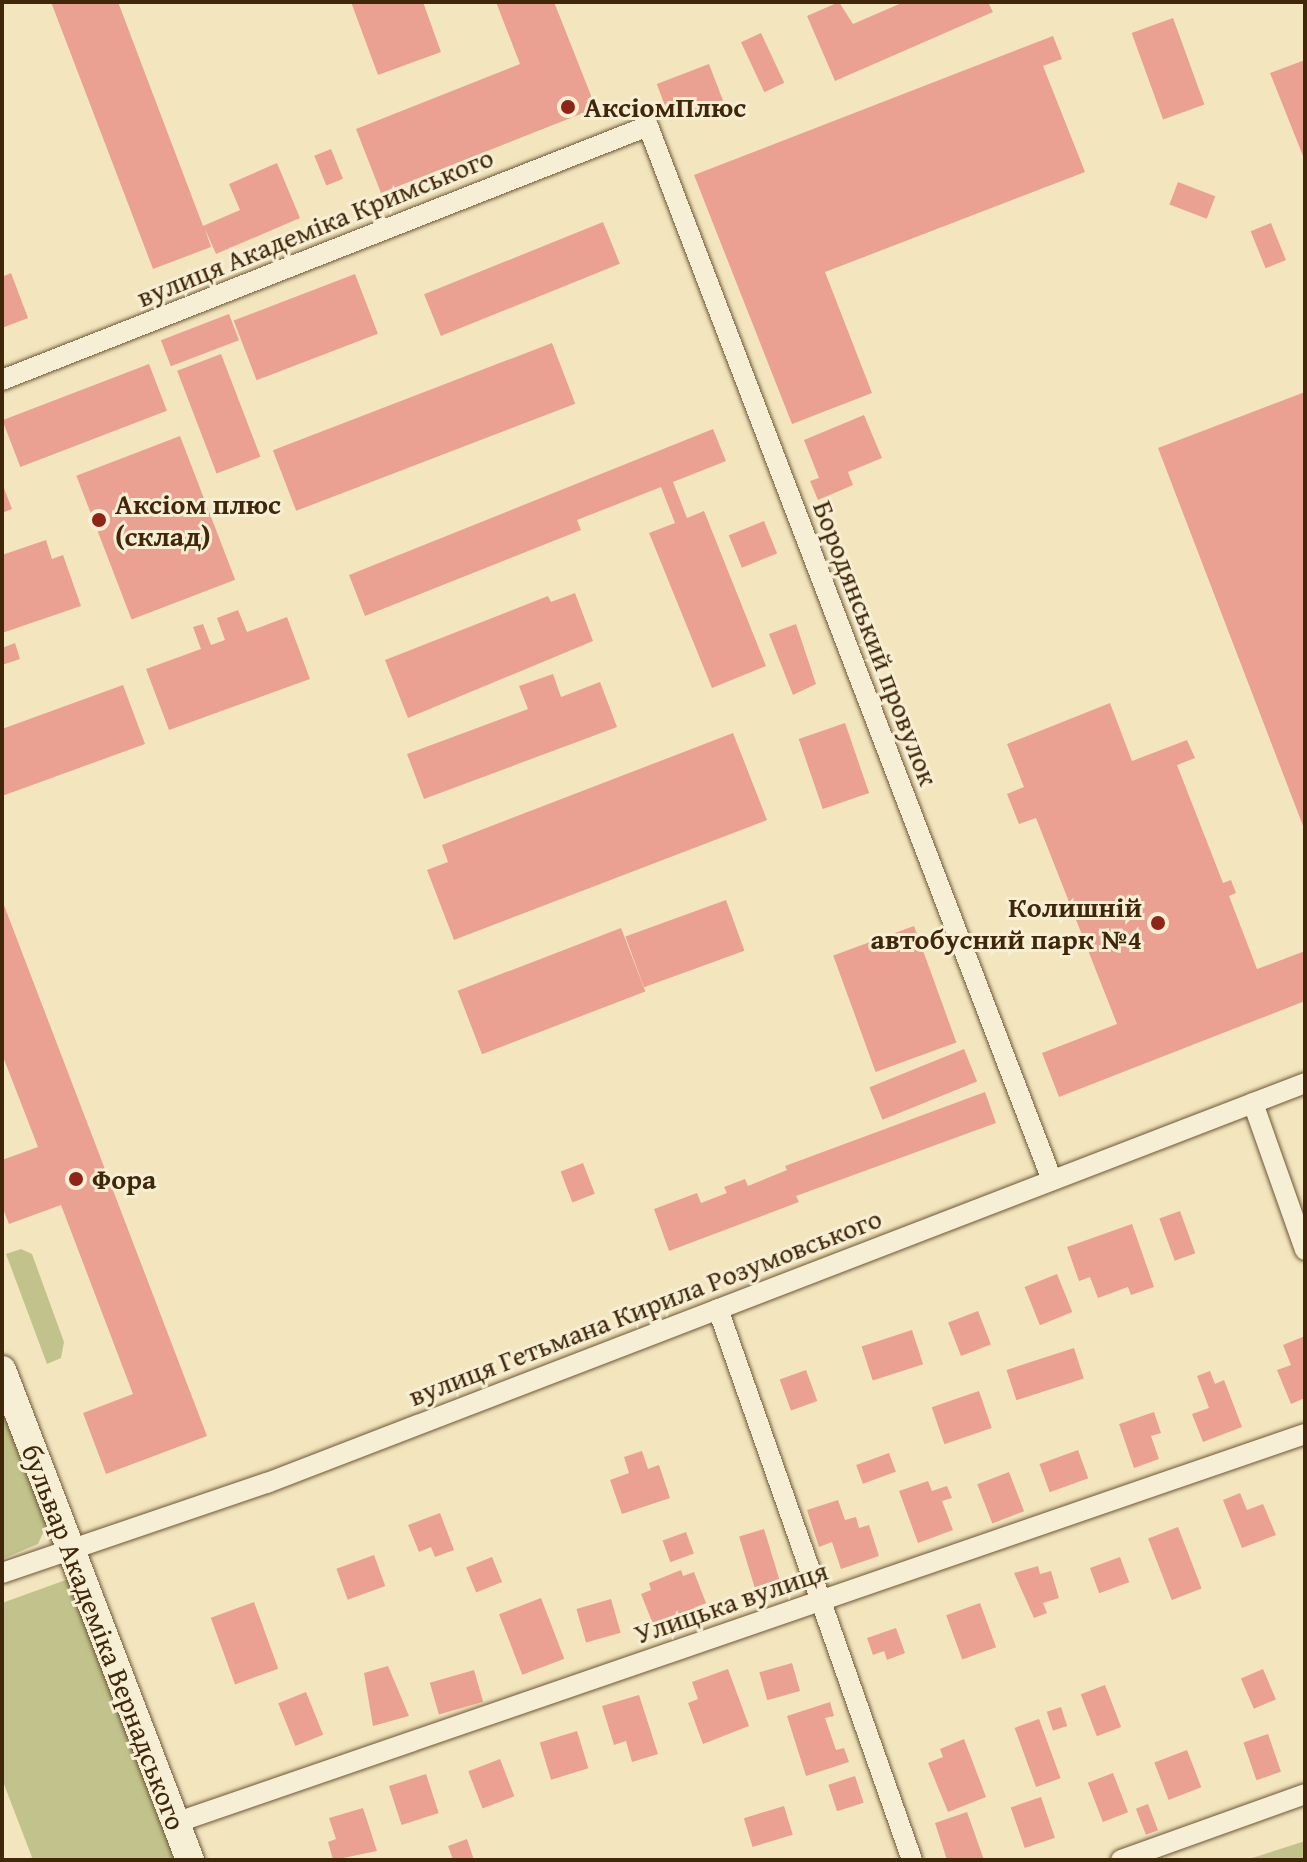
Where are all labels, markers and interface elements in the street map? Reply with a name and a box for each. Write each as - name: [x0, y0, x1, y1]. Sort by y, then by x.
- place label: АксіомПлюс: [584, 90, 746, 124]
- marker: АксіомПлюс: [559, 98, 577, 116]
- street label: вулиця Академіка Кримського: [132, 140, 498, 314]
- place label: Аксіом плюс (склад): [115, 487, 281, 553]
- street label: Бородянський провулок: [806, 496, 946, 790]
- marker: Аксіом плюс (склад): [90, 511, 108, 529]
- place label: Колишній автобусний парк №4: [871, 890, 1142, 956]
- marker: Колишній автобусний парк №4: [1149, 914, 1167, 932]
- place label: Фора: [92, 1162, 156, 1196]
- marker: Фора: [67, 1170, 85, 1188]
- street label: вулиця Гетьмана Кирила Розумовського: [404, 1201, 886, 1413]
- street label: бульвар Академіка Вернадського: [15, 1439, 193, 1835]
- street label: Улицька вулиця: [630, 1553, 832, 1651]

